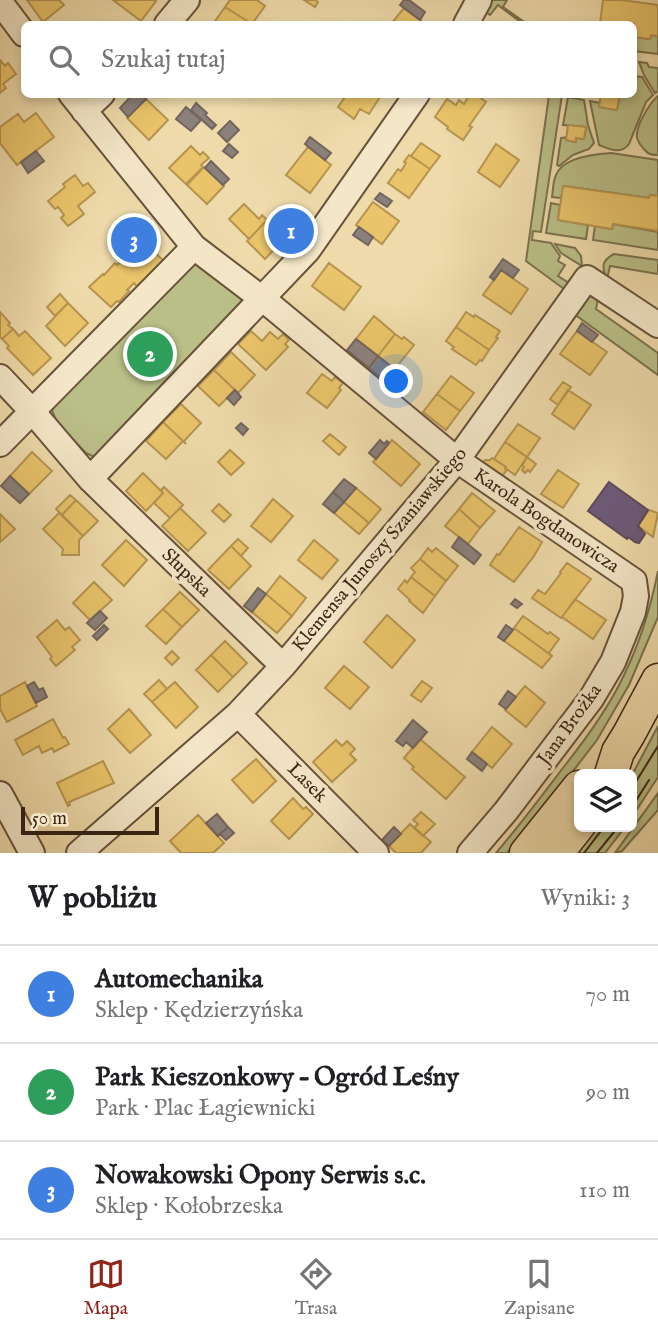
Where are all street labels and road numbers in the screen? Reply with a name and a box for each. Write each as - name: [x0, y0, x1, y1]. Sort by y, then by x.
- street label: Klemensa Junoszy Szaniawskiego: [287, 443, 473, 657]
- street label: Karola Bogdanowicza: [468, 463, 624, 579]
- street label: Słupska: [156, 544, 216, 603]
- street label: Jana Brożka: [531, 679, 608, 772]
- street label: Lasek: [282, 758, 333, 809]

